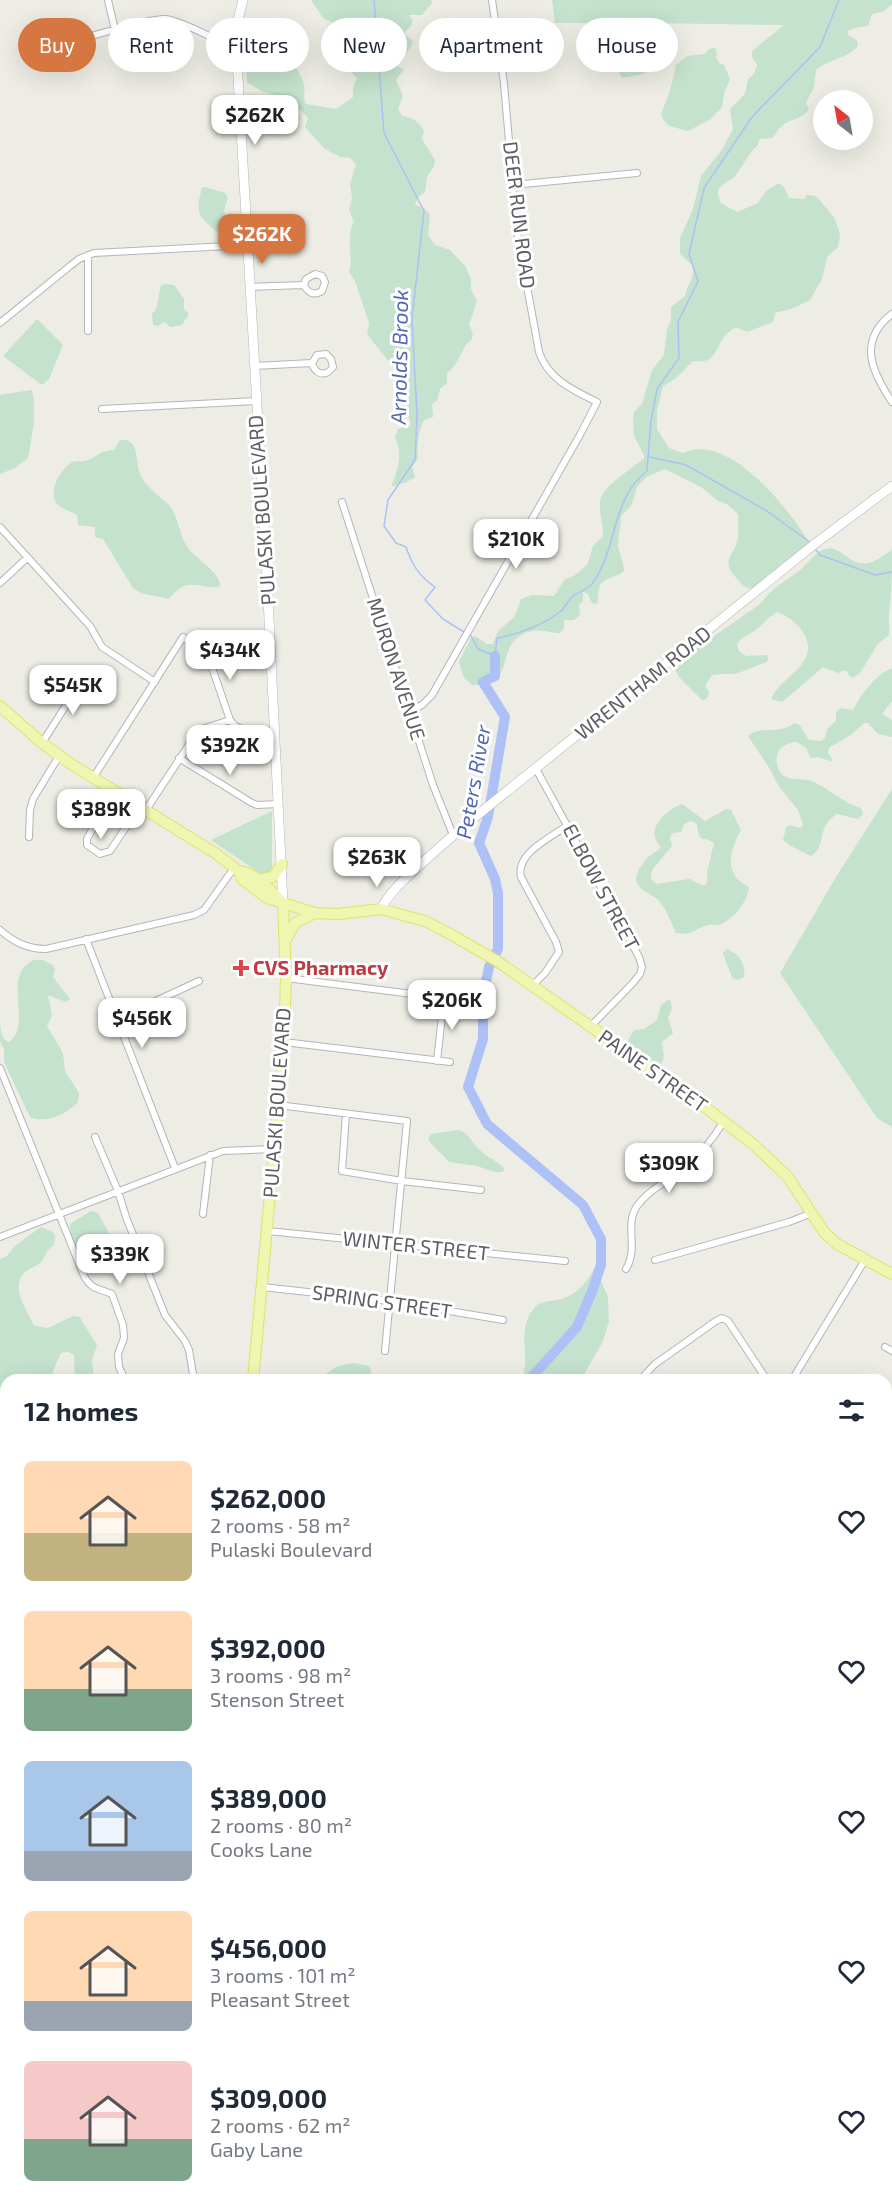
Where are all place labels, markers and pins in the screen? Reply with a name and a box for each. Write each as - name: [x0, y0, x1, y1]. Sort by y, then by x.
- pin: $262K: [213, 95, 297, 146]
- pin: $262K: [220, 214, 304, 265]
- pin: $210K: [474, 519, 558, 570]
- pin: $434K: [188, 630, 272, 681]
- pin: $545K: [31, 665, 115, 716]
- pin: $392K: [188, 725, 272, 776]
- pin: $389K: [59, 789, 143, 840]
- pin: $263K: [335, 837, 419, 888]
- place label: CVS Pharmacy: [253, 955, 389, 980]
- marker: CVS Pharmacy: [234, 961, 248, 975]
- pin: $206K: [410, 980, 494, 1031]
- pin: $456K: [100, 998, 184, 1049]
- pin: $309K: [627, 1143, 711, 1194]
- pin: $339K: [78, 1234, 162, 1285]

